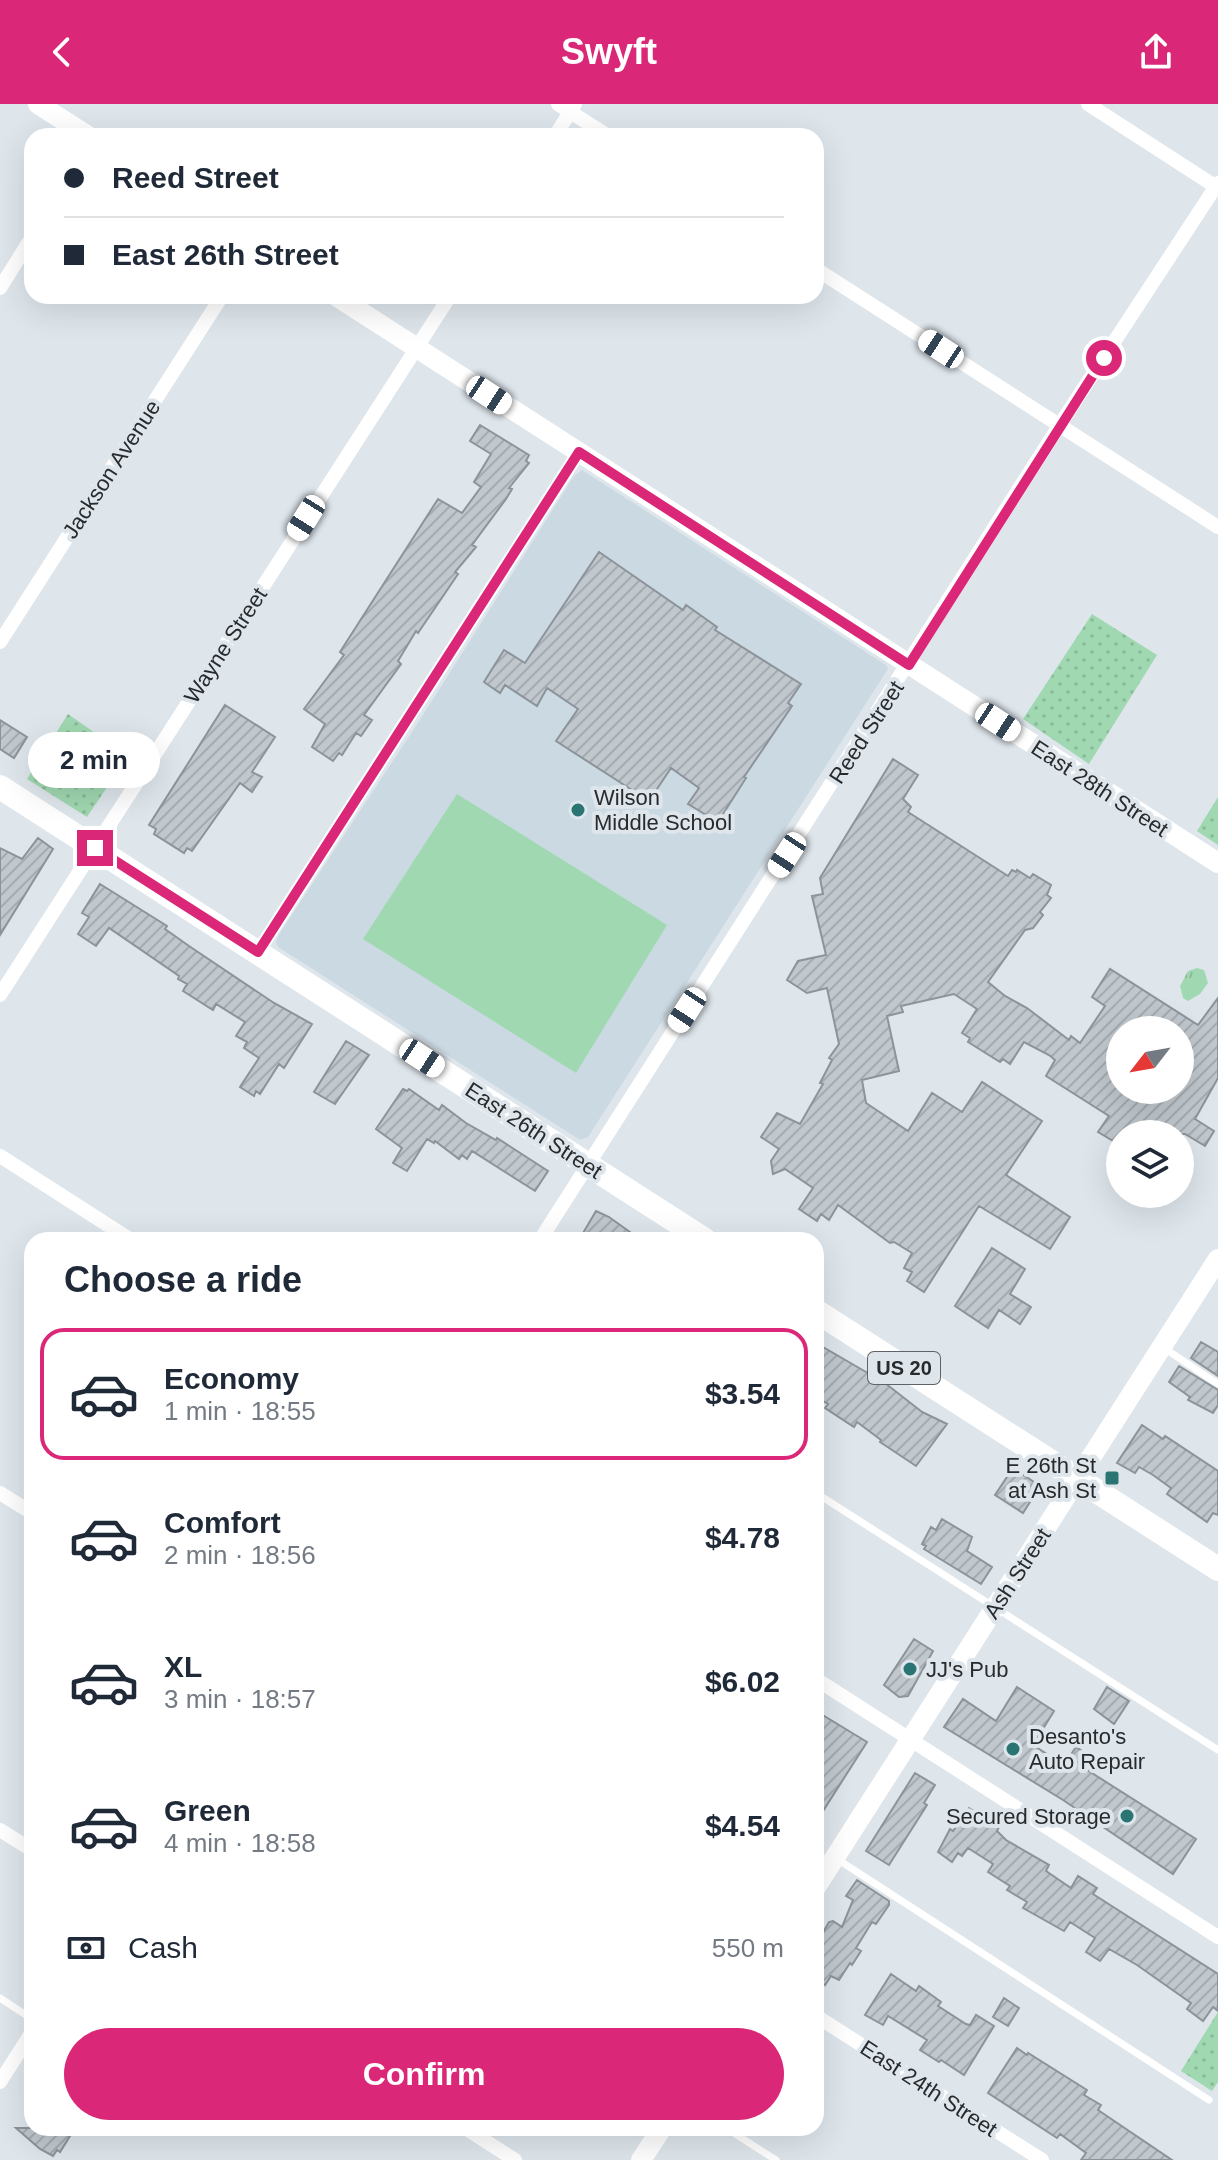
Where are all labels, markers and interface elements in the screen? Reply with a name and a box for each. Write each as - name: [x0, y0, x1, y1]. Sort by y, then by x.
- icon: back: [40, 30, 84, 74]
- icon: share: [1134, 30, 1178, 74]
- text: Swyft: [561, 31, 657, 72]
- text: Reed Street: [112, 161, 279, 194]
- text: East 26th Street: [112, 238, 339, 271]
- car: [914, 326, 968, 372]
- route start: [1086, 340, 1122, 376]
- car: [462, 372, 516, 418]
- street label: Jackson Avenue: [57, 395, 165, 543]
- car: [283, 491, 329, 545]
- street label: Wayne Street: [179, 583, 272, 708]
- street label: Reed Street: [824, 676, 909, 788]
- car: [971, 699, 1025, 745]
- callout: 2 min: [29, 732, 161, 788]
- street label: East 28th Street: [1027, 735, 1173, 842]
- text: 2 min: [60, 745, 128, 775]
- place label: Wilson Middle School: [594, 785, 732, 835]
- marker: Wilson Middle School: [569, 801, 587, 819]
- car: [764, 828, 810, 882]
- route end: [77, 830, 113, 866]
- car: [664, 983, 710, 1037]
- north arrow: [1106, 1016, 1194, 1104]
- map controls: [1106, 1016, 1194, 1208]
- car: [395, 1035, 449, 1081]
- street label: East 26th Street: [461, 1077, 607, 1184]
- button: layers: [1106, 1120, 1194, 1208]
- text: Choose a ride: [64, 1259, 302, 1300]
- road number: US 20: [868, 1352, 940, 1384]
- icon: car: [68, 1358, 140, 1430]
- text: Economy: [164, 1362, 299, 1395]
- text: $3.54: [705, 1377, 780, 1410]
- text: 1 min · 18:55: [164, 1396, 316, 1426]
- place label: E 26th St at Ash St: [1005, 1453, 1096, 1503]
- marker: E 26th St at Ash St: [1103, 1469, 1121, 1487]
- icon: car: [68, 1502, 140, 1574]
- text: Comfort: [164, 1506, 281, 1539]
- text: $4.78: [705, 1521, 780, 1554]
- street label: Ash Street: [979, 1523, 1056, 1623]
- text: 2 min · 18:56: [164, 1540, 316, 1570]
- icon: car: [68, 1646, 140, 1718]
- text: XL: [164, 1650, 202, 1683]
- place label: JJ's Pub: [926, 1657, 1008, 1682]
- marker: JJ's Pub: [901, 1660, 919, 1678]
- text: $6.02: [705, 1665, 780, 1698]
- text: 3 min · 18:57: [164, 1684, 316, 1714]
- place label: Desanto's Auto Repair: [1029, 1724, 1145, 1774]
- marker: Desanto's Auto Repair: [1004, 1740, 1022, 1758]
- icon: car: [68, 1790, 140, 1862]
- text: Green: [164, 1794, 251, 1827]
- place label: Secured Storage: [946, 1804, 1111, 1829]
- marker: Secured Storage: [1118, 1807, 1136, 1825]
- text: $4.54: [705, 1809, 780, 1842]
- text: 4 min · 18:58: [164, 1828, 316, 1858]
- icon: cash: [64, 1926, 108, 1970]
- text: Cash: [128, 1931, 198, 1964]
- text: 550 m: [712, 1933, 784, 1963]
- button: Confirm: [64, 2028, 784, 2120]
- street label: East 24th Street: [856, 2035, 1002, 2142]

